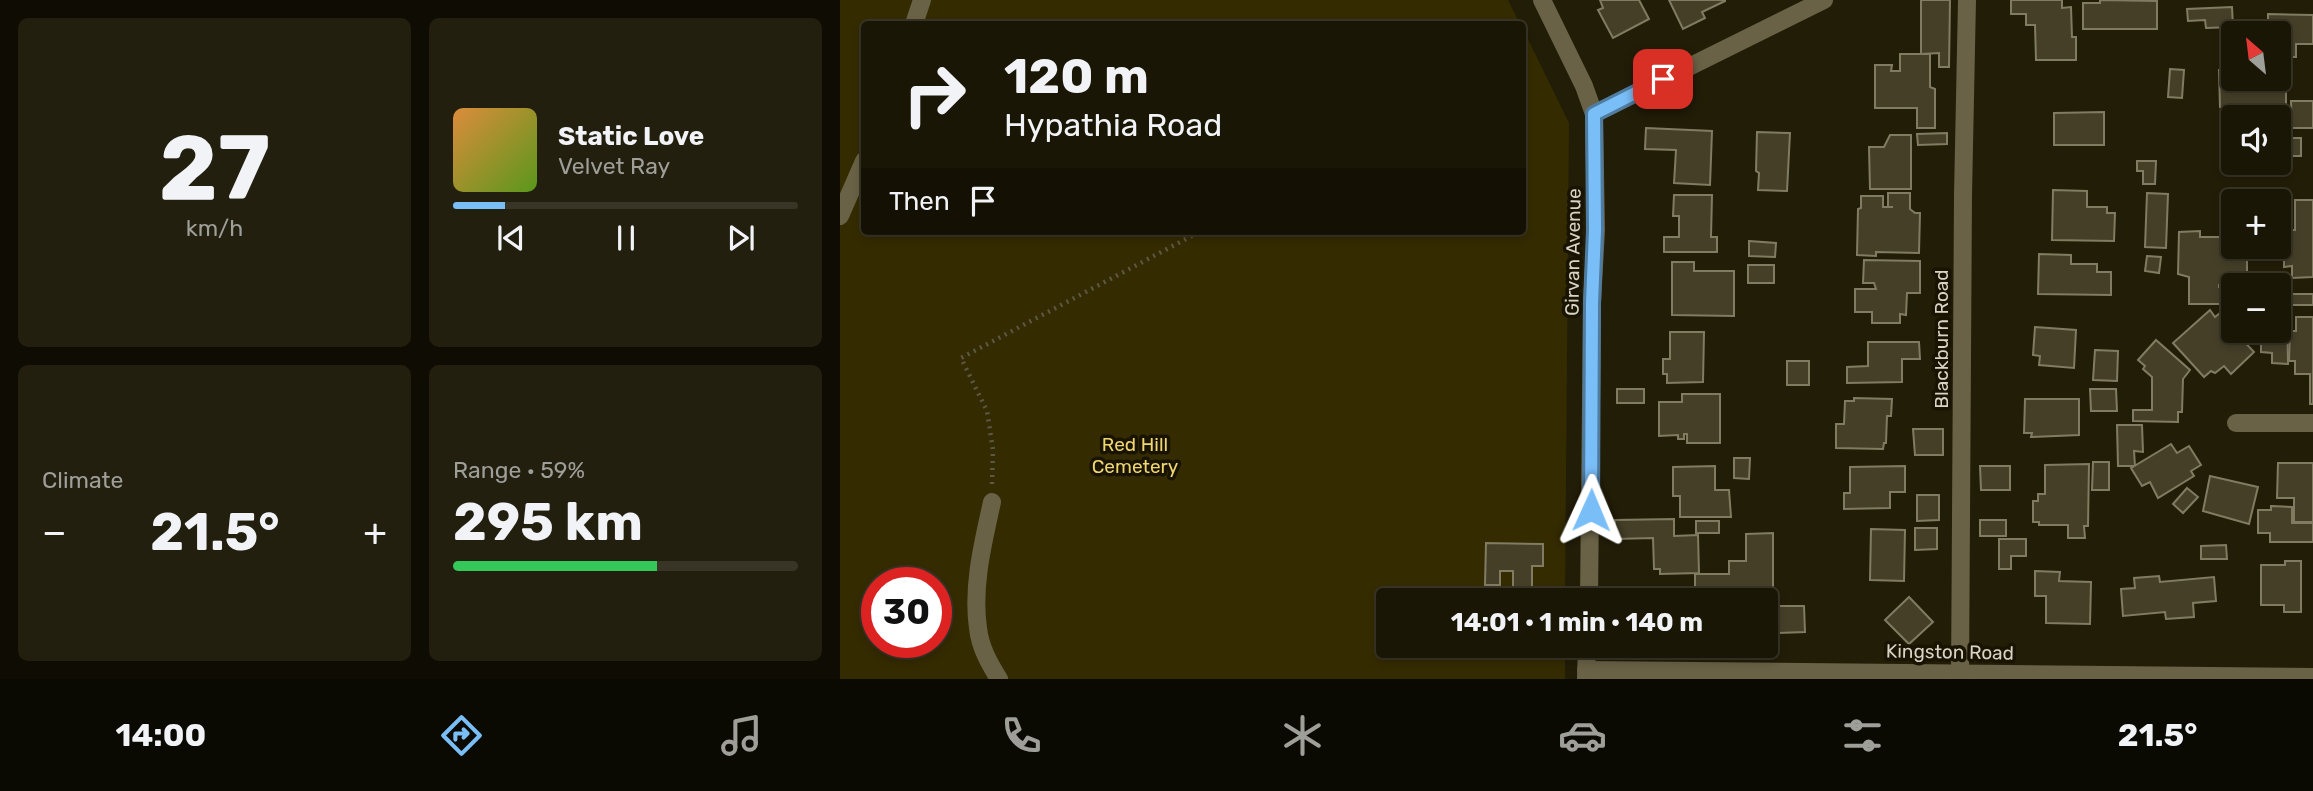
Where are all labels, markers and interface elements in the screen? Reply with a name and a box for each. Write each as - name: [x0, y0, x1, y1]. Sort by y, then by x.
- north arrow: [2221, 21, 2291, 91]
- map controls: [2221, 21, 2291, 343]
- text: 120 m: [1004, 47, 1149, 105]
- icon: right: [889, 49, 980, 140]
- pin: [1633, 49, 1693, 109]
- icon: arrive: [1644, 60, 1682, 98]
- button: sound: [2221, 105, 2291, 175]
- text: Hypathia Road: [1004, 106, 1222, 144]
- text: 27: [159, 114, 270, 222]
- text: Static Love: [558, 121, 704, 152]
- text: Velvet Ray: [558, 152, 670, 180]
- icon: arrive: [964, 182, 1002, 220]
- text: Then: [889, 186, 950, 217]
- street label: Girvan Avenue: [1560, 188, 1586, 316]
- button: +: [2221, 189, 2291, 259]
- text: km/h: [186, 214, 243, 242]
- icon: previous: [492, 219, 530, 257]
- icon: pause: [607, 219, 645, 257]
- icon: next: [722, 219, 760, 257]
- street label: Blackburn Road: [1930, 269, 1953, 409]
- button: −: [2221, 273, 2291, 343]
- park label: Red Hill Cemetery: [1092, 433, 1178, 478]
- text: Range · 59%: [453, 456, 585, 484]
- text: Climate: [42, 466, 123, 494]
- position arrow: [1554, 473, 1628, 547]
- text: 295 km: [453, 491, 643, 553]
- text: 21.5°: [150, 501, 280, 563]
- text: −: [42, 509, 67, 555]
- text: +: [363, 509, 387, 555]
- speed limit sign: 30: [861, 567, 952, 658]
- text: 14:01 · 1 min · 140 m: [1451, 607, 1703, 638]
- street label: Kingston Road: [1886, 639, 2014, 665]
- icon: directions: [437, 711, 486, 760]
- icon: music: [717, 711, 766, 760]
- icon: phone: [997, 711, 1046, 760]
- icon: climate: [1278, 711, 1327, 760]
- icon: car: [1558, 711, 1607, 760]
- icon: filters: [1838, 711, 1887, 760]
- text: 14:00: [116, 716, 206, 754]
- text: 21.5°: [2118, 716, 2197, 754]

